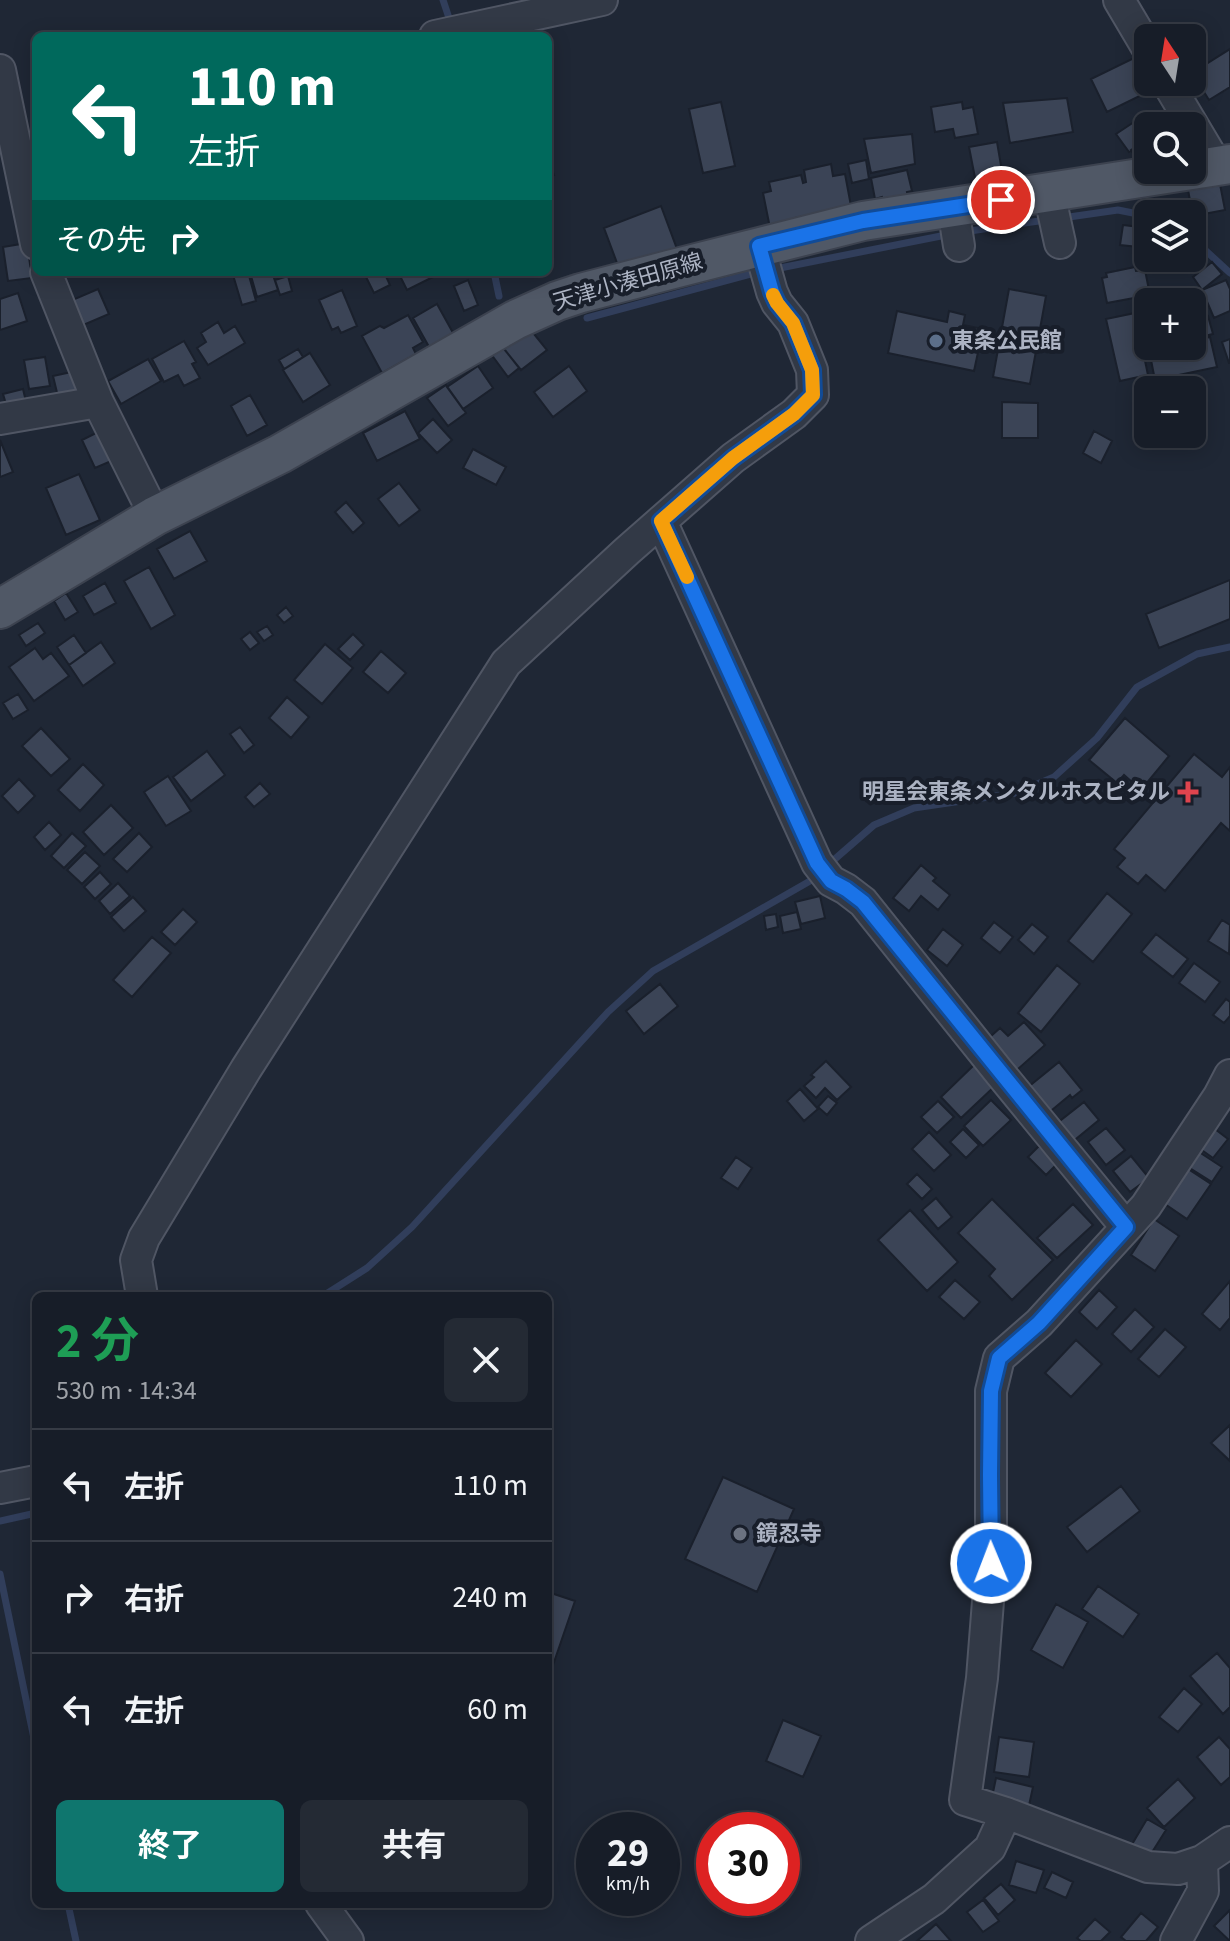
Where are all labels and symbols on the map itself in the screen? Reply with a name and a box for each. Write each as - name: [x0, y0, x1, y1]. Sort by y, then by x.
- north arrow: [1134, 24, 1206, 96]
- pin: [967, 166, 1035, 234]
- street label: 天津小湊田原線: [550, 245, 706, 319]
- place label: 東条公民館: [952, 325, 1062, 357]
- marker: 東条公民館: [927, 332, 945, 350]
- place label: 明星会東条メンタルホスピタル: [862, 776, 1170, 808]
- marker: 明星会東条メンタルホスピタル: [1177, 781, 1199, 803]
- place label: 鏡忍寺: [756, 1518, 822, 1550]
- position arrow: [949, 1521, 1033, 1605]
- marker: 鏡忍寺: [731, 1525, 749, 1543]
- speed limit sign: 30: [696, 1812, 800, 1916]

